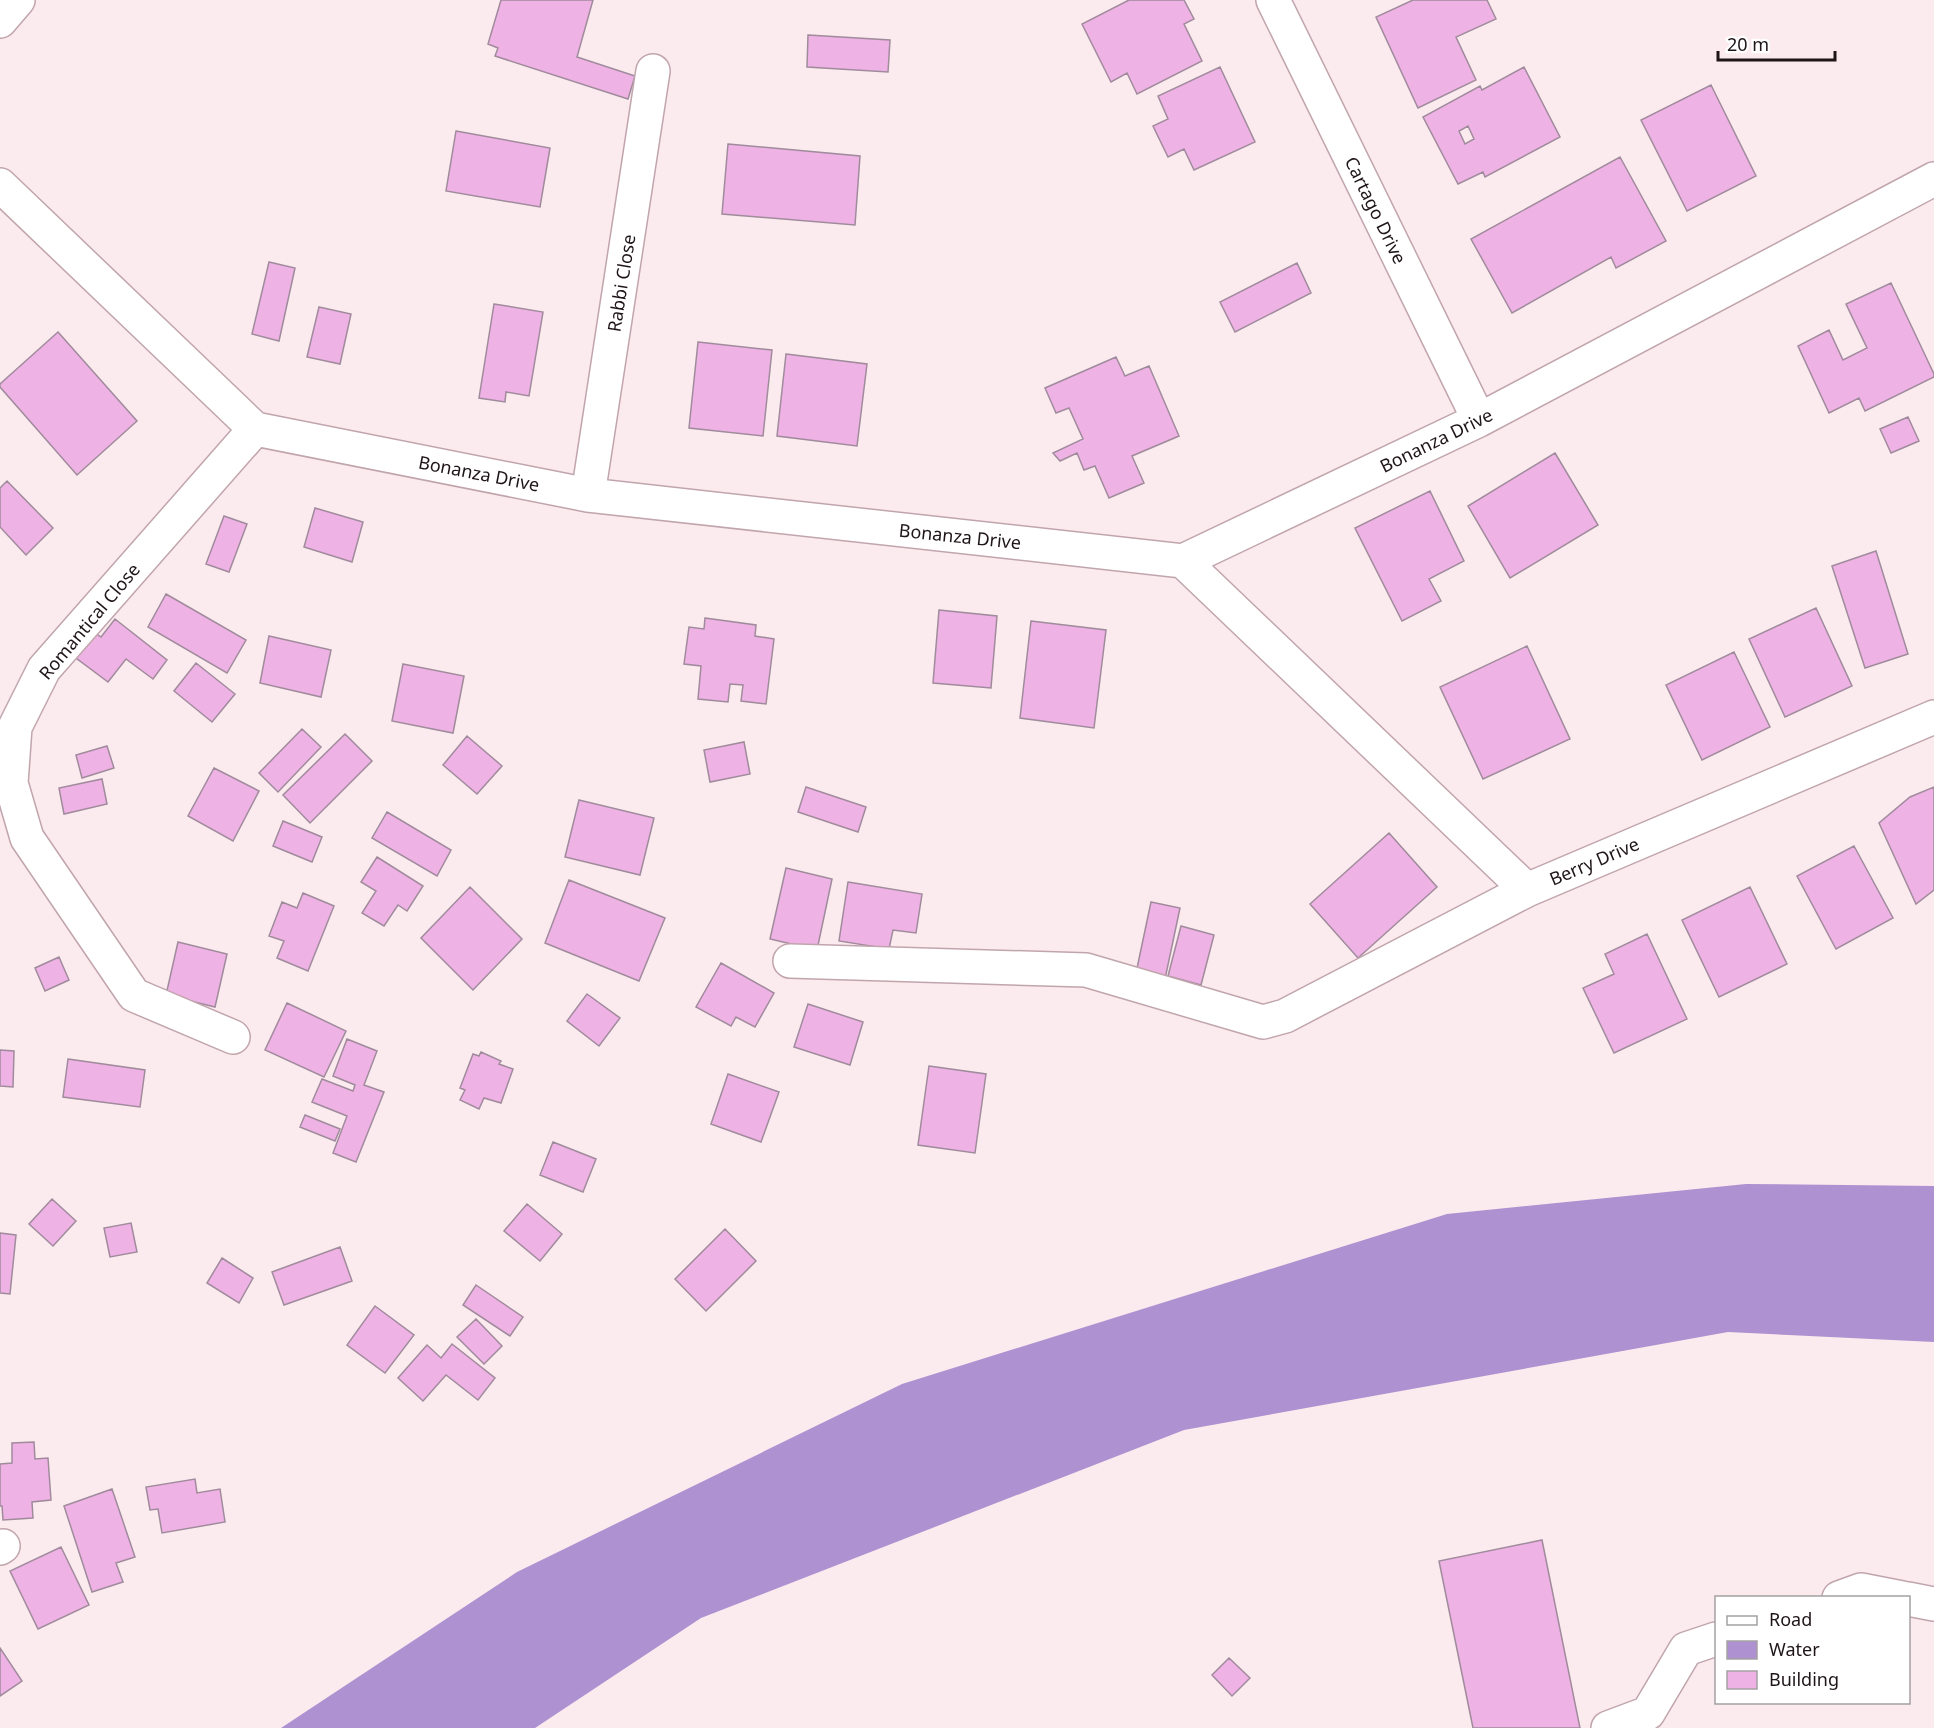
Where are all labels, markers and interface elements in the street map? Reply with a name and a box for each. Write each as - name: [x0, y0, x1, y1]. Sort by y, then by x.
- scale bar: [1718, 24, 1835, 62]
- text: 20 m: [1727, 32, 1769, 56]
- street label: Cartago Drive: [1340, 152, 1412, 268]
- street label: Rabbi Close: [601, 233, 641, 333]
- street label: Bonanza Drive: [1376, 402, 1496, 478]
- street label: Bonanza Drive: [416, 450, 542, 496]
- street label: Bonanza Drive: [898, 518, 1022, 554]
- street label: Romantical Close: [33, 558, 145, 684]
- street label: Berry Drive: [1546, 831, 1642, 891]
- legend: [1715, 1596, 1910, 1704]
- text: Road: [1769, 1607, 1812, 1631]
- text: Water: [1769, 1637, 1820, 1661]
- text: Building: [1769, 1667, 1839, 1691]

